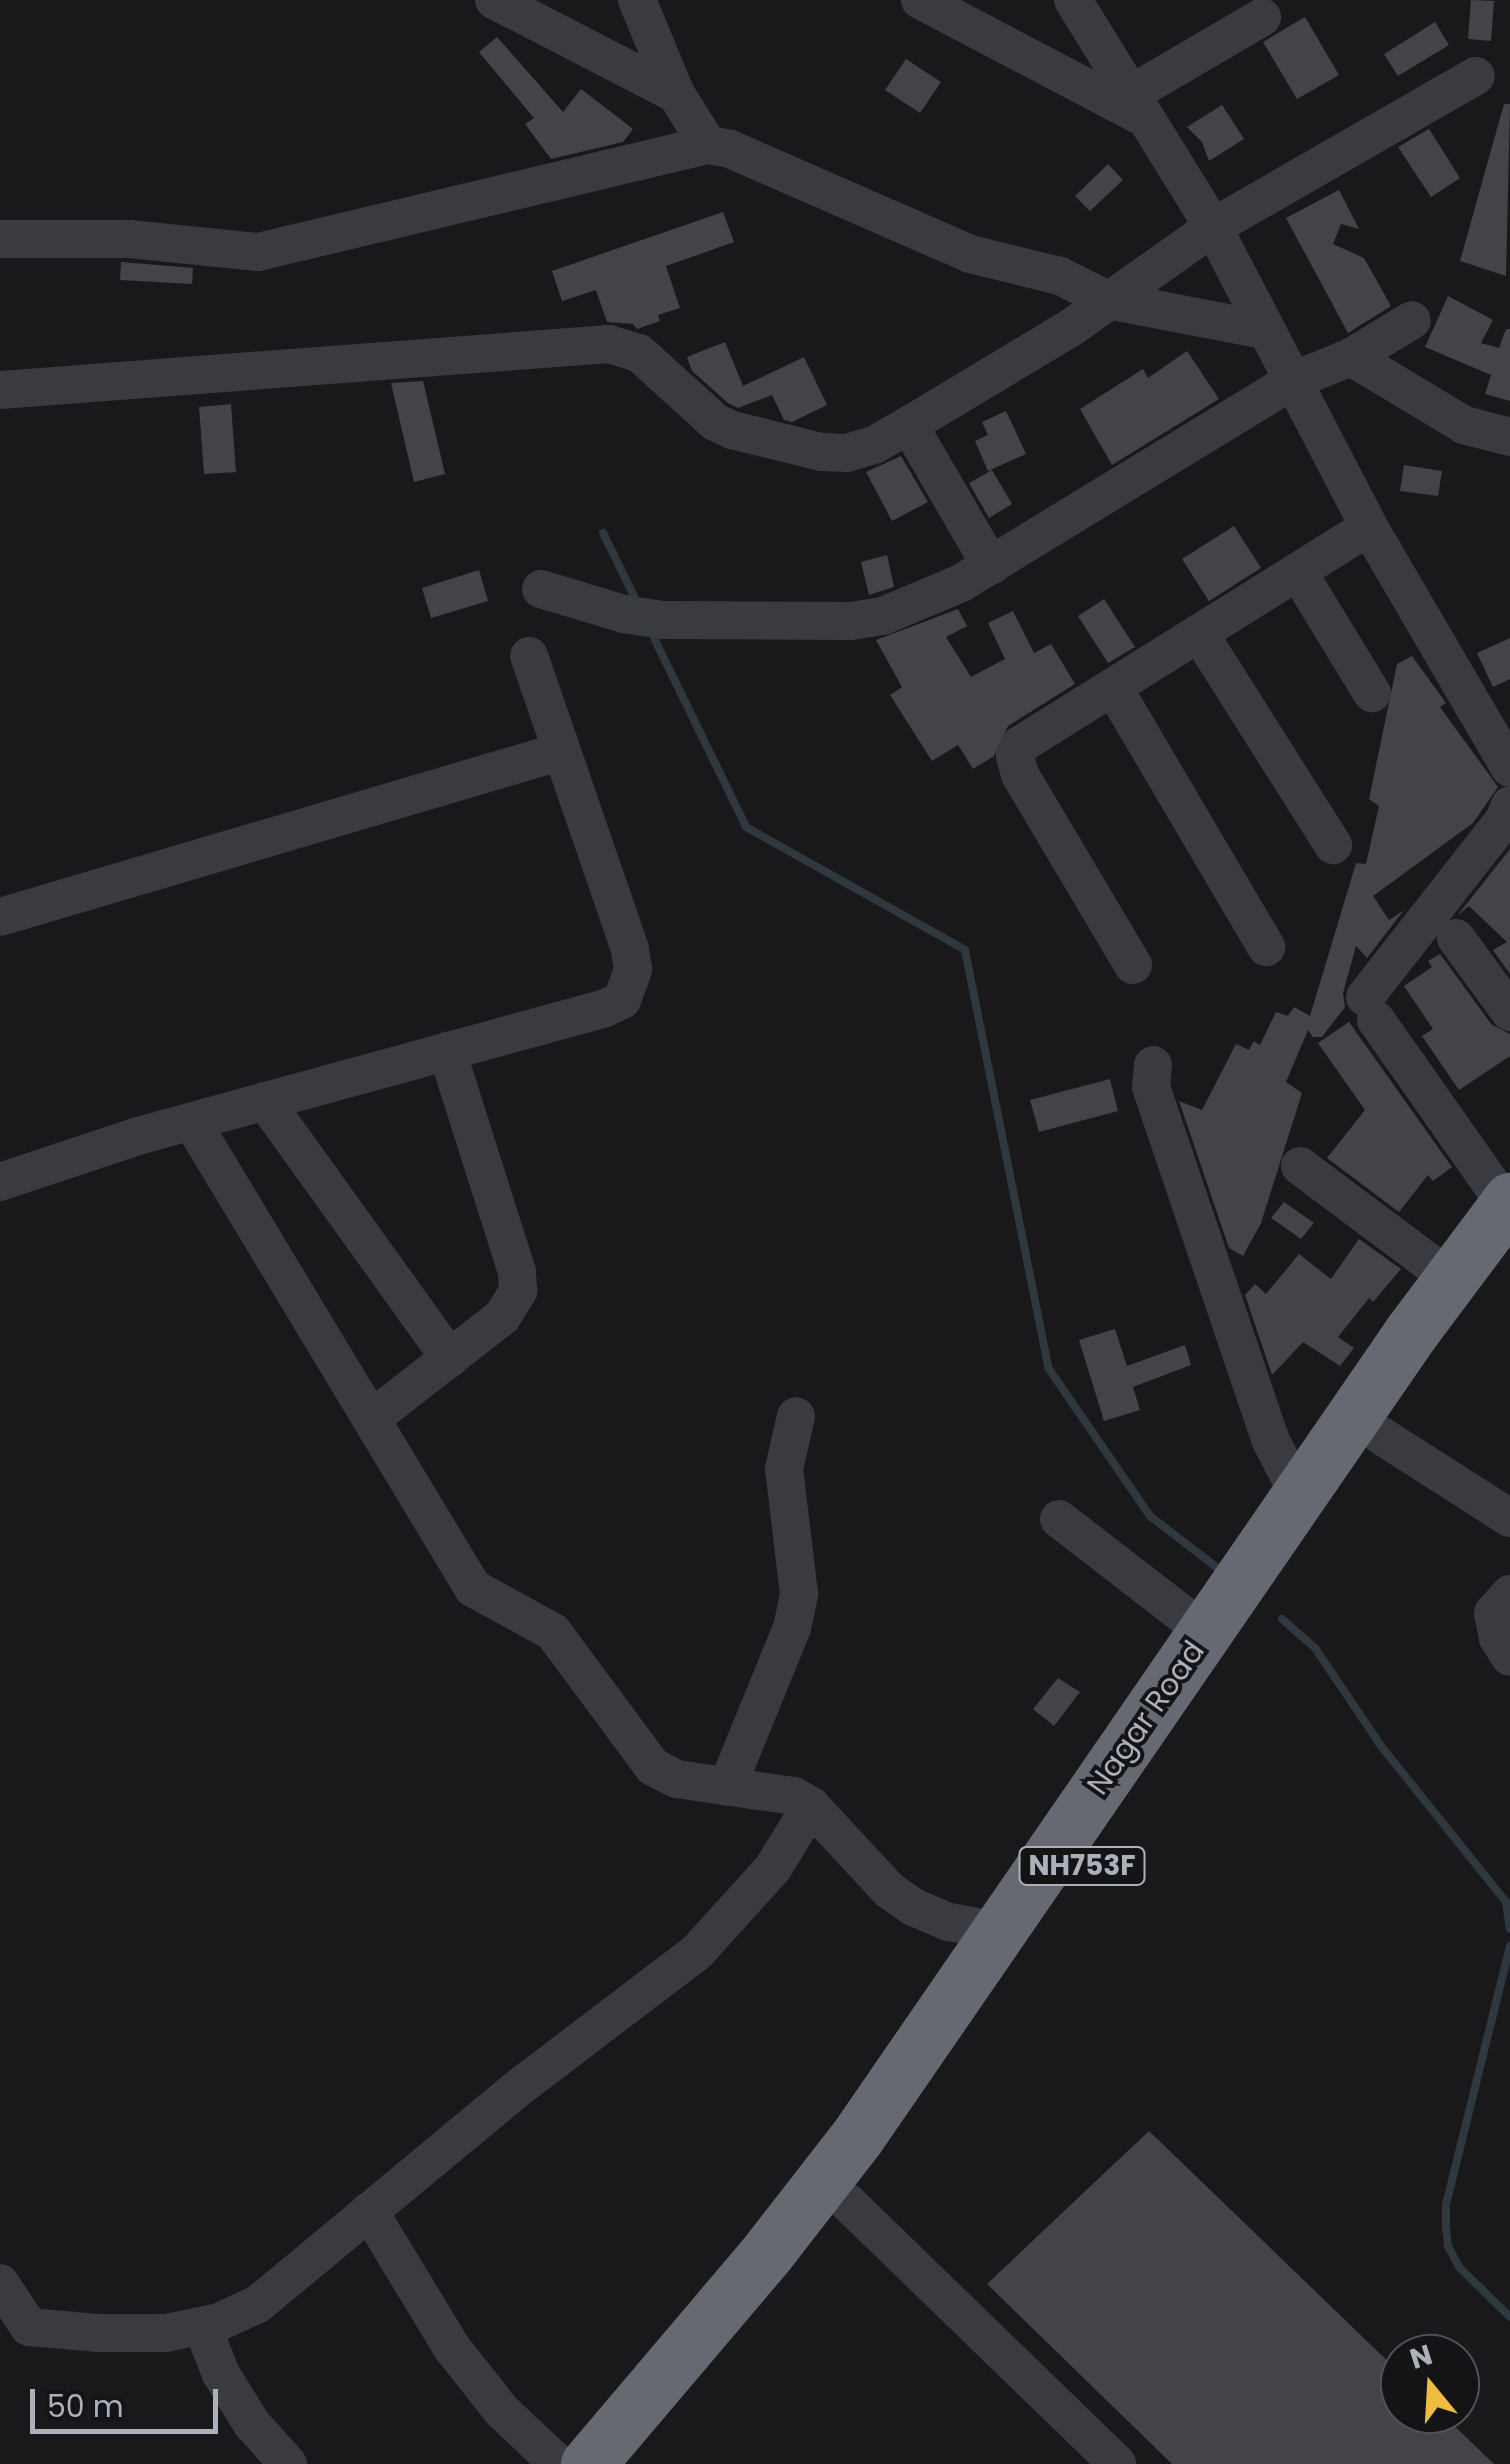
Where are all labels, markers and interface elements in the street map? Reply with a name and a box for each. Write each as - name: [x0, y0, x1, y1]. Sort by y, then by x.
- street label: Nagar Road: [1080, 1634, 1212, 1802]
- road number: NH753F: [1017, 1843, 1147, 1889]
- north arrow: [1380, 2334, 1480, 2434]
- text: N: [1405, 2335, 1437, 2379]
- scale bar: [35, 2369, 222, 2431]
- text: 50 m: [47, 2385, 124, 2428]

